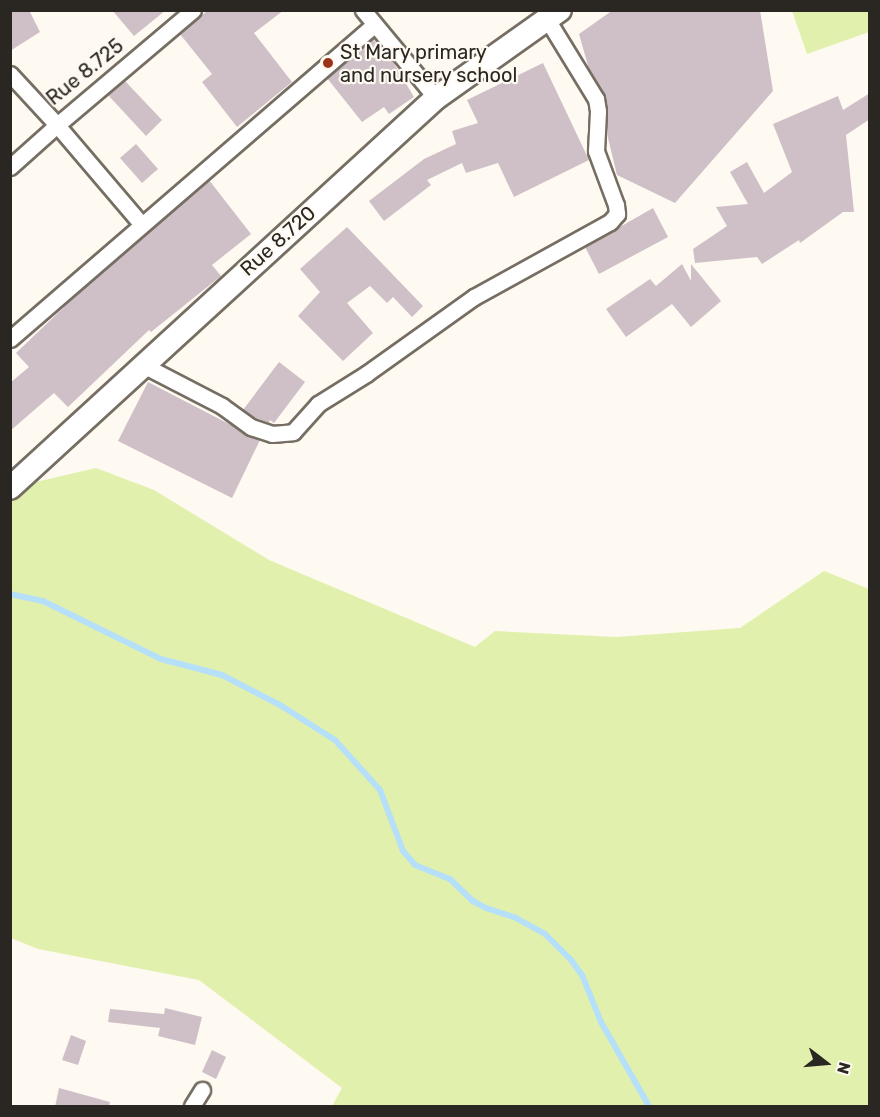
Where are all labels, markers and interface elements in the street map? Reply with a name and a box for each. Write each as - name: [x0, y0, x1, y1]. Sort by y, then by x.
- street label: Rue 8.725: [42, 34, 128, 110]
- place label: St Mary primary and nursery school: [340, 40, 518, 87]
- marker: St Mary primary and nursery school: [321, 56, 335, 70]
- street label: Rue 8.720: [235, 201, 321, 281]
- north arrow: [796, 1033, 856, 1093]
- text: N: [833, 1060, 855, 1076]

